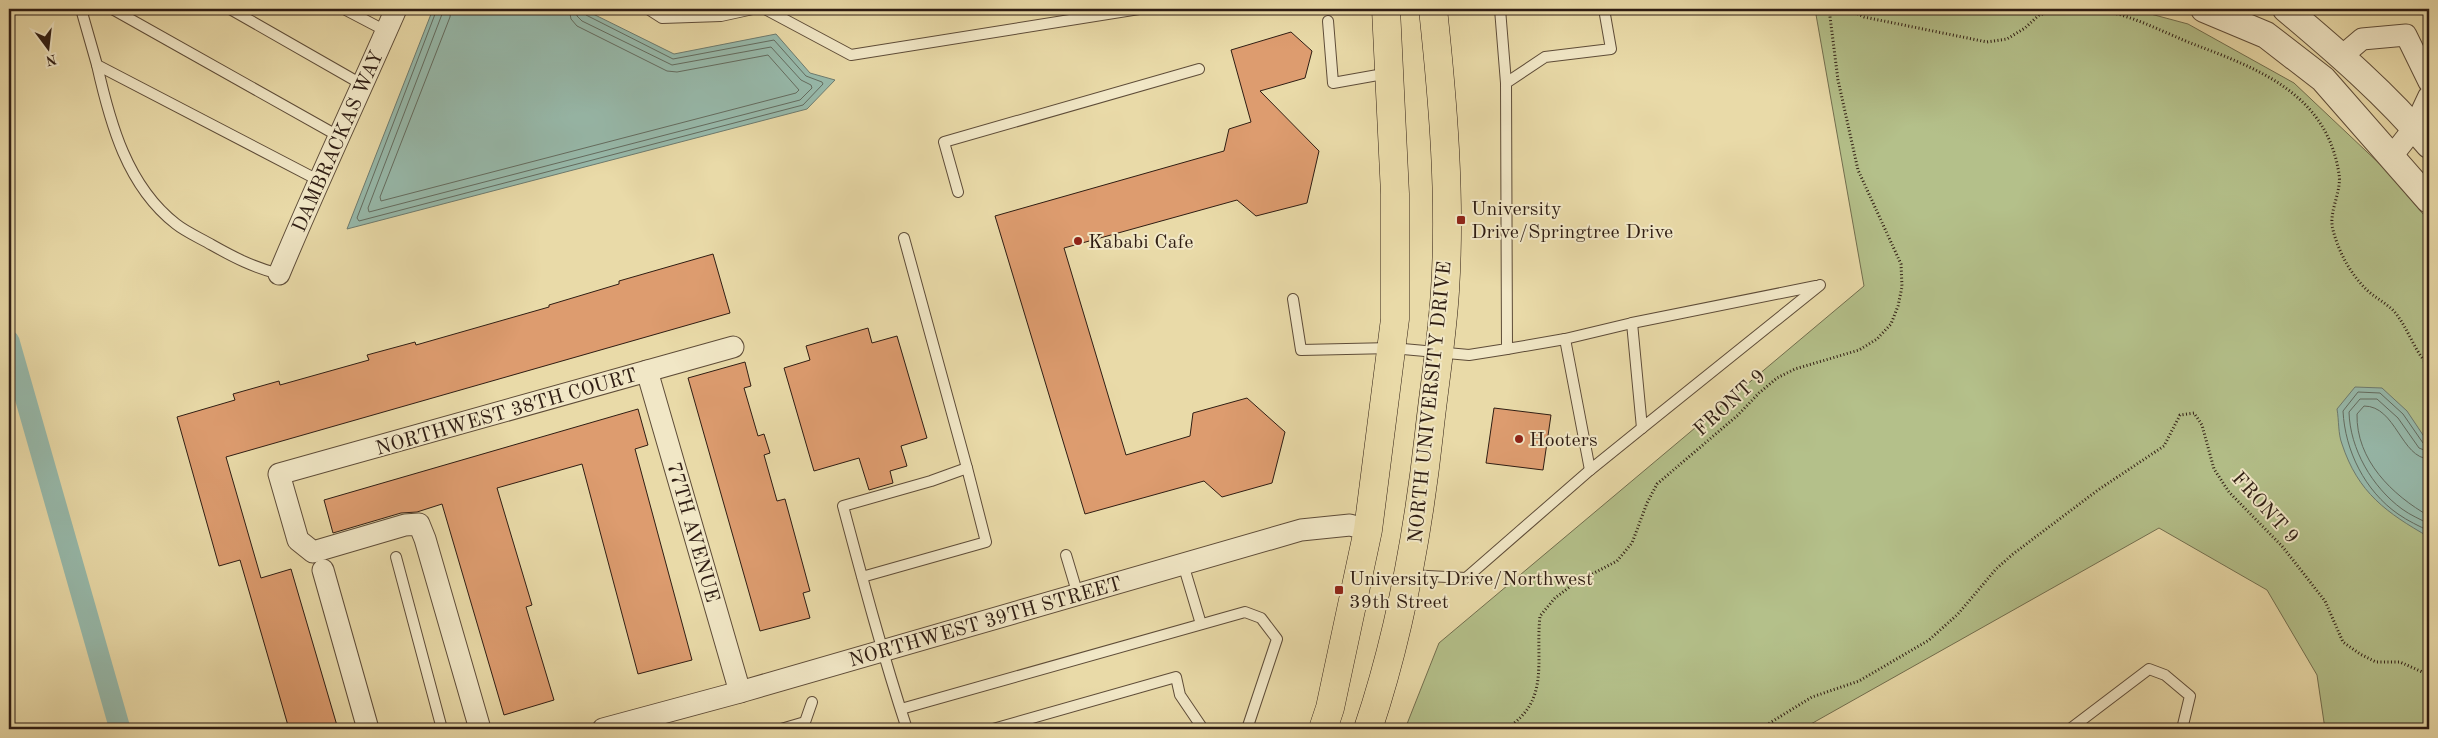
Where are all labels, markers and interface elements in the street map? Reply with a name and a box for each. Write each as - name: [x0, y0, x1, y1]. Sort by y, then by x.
- north arrow: [22, 22, 72, 72]
- street label: DAMBRACKAS WAY: [290, 48, 388, 236]
- text: N: [44, 51, 58, 68]
- place label: University Drive/Springtree Drive: [1471, 200, 1673, 243]
- marker: University Drive/Springtree Drive: [1455, 214, 1467, 226]
- place label: Kababi Cafe: [1088, 233, 1193, 253]
- marker: Kababi Cafe: [1072, 235, 1084, 247]
- street label: NORTH UNIVERSITY DRIVE: [1406, 260, 1456, 544]
- street label: NORTHWEST 38TH COURT: [373, 366, 640, 460]
- street label: FRONT 9: [1691, 366, 1770, 441]
- place label: Hooters: [1529, 431, 1598, 451]
- marker: Hooters: [1513, 433, 1525, 445]
- street label: 77TH AVENUE: [662, 460, 722, 605]
- street label: FRONT 9: [2227, 469, 2302, 548]
- place label: University Drive/Northwest 39th Street: [1349, 570, 1593, 613]
- street label: NORTHWEST 39TH STREET: [847, 574, 1124, 672]
- marker: University Drive/Northwest 39th Street: [1333, 584, 1345, 596]

